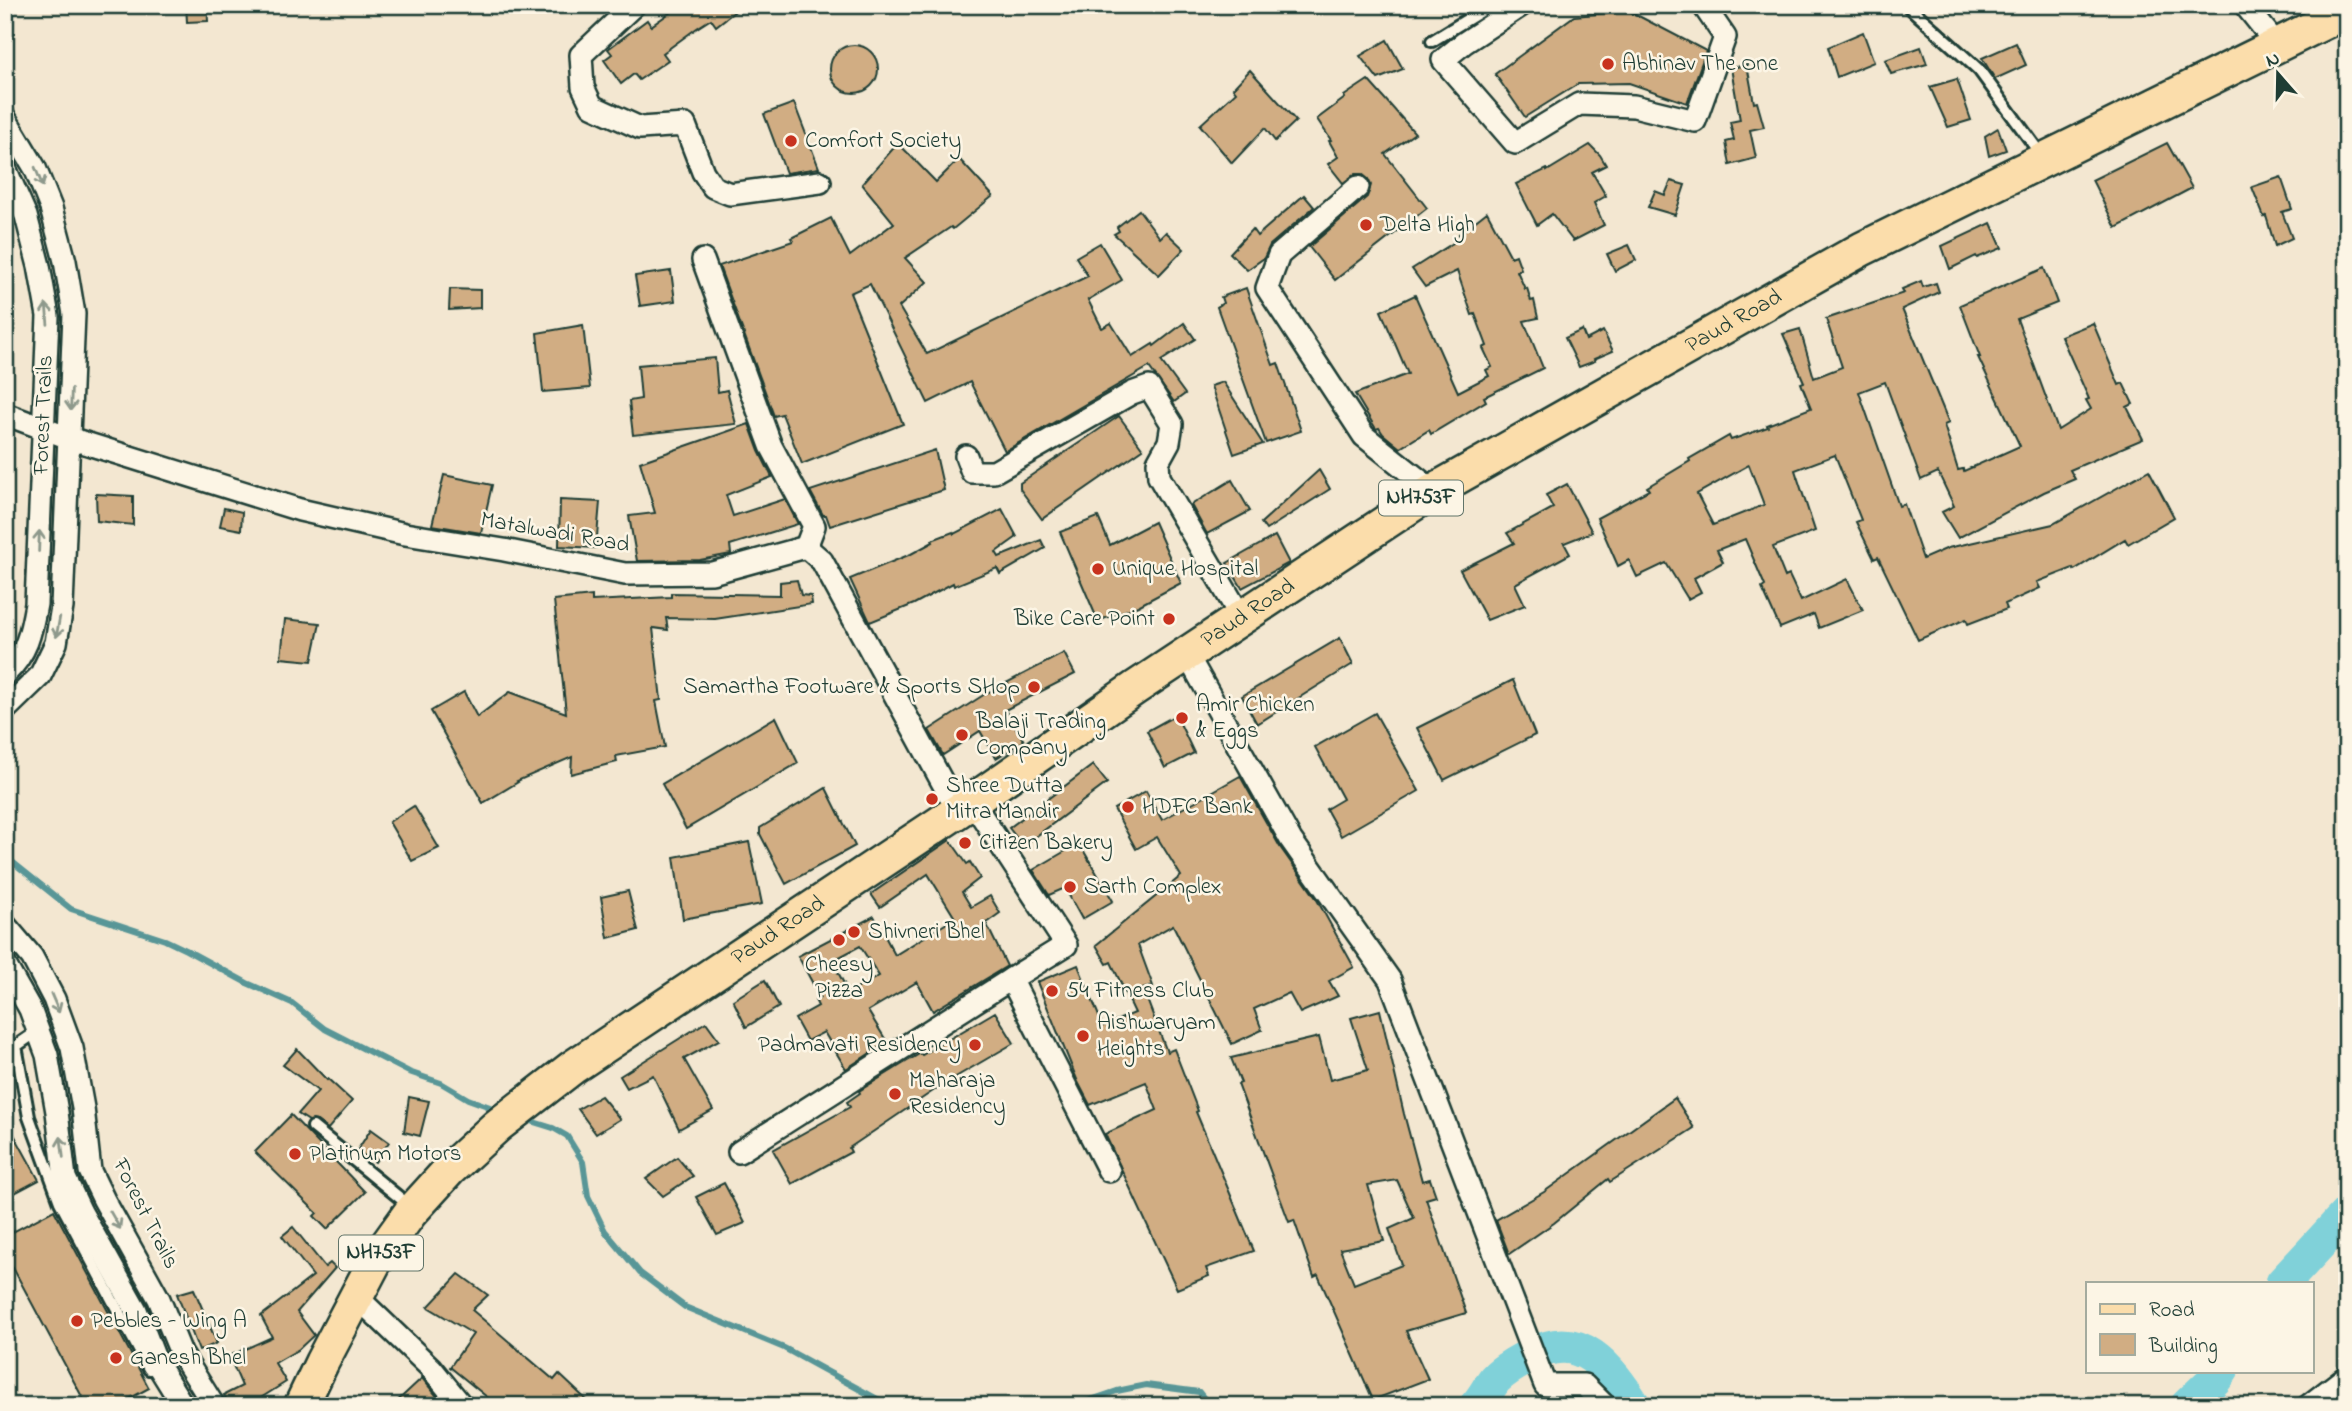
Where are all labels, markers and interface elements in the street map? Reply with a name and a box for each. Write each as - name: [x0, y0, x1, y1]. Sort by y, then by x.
- north arrow: [2244, 38, 2314, 108]
- text: N: [2262, 45, 2284, 75]
- place label: Abhinav The One: [1622, 48, 1779, 81]
- marker: Abhinav The One: [1600, 56, 1616, 72]
- place label: Comfort Society: [805, 125, 961, 160]
- marker: Comfort Society: [783, 133, 799, 149]
- one-way arrow: [33, 166, 46, 188]
- place label: Delta High: [1379, 209, 1475, 243]
- marker: Delta High: [1358, 217, 1374, 233]
- street label: Paud Road: [1679, 281, 1788, 362]
- one-way arrow: [40, 303, 53, 326]
- street label: Forest Trails: [25, 355, 63, 476]
- one-way arrow: [64, 388, 77, 411]
- road number: NH753F: [1379, 480, 1463, 516]
- street label: Matalwadi Road: [478, 504, 632, 562]
- one-way arrow: [32, 530, 45, 553]
- place label: Unique Hospital: [1112, 553, 1258, 586]
- marker: Unique Hospital: [1090, 561, 1106, 577]
- street label: Paud Road: [1195, 570, 1302, 656]
- place label: Bike Care Point: [1013, 603, 1155, 636]
- marker: Bike Care Point: [1161, 611, 1177, 627]
- one-way arrow: [51, 615, 64, 638]
- place label: Samartha Footware & Sports SHop: [683, 671, 1020, 704]
- marker: Samartha Footware & Sports SHop: [1026, 679, 1042, 695]
- place label: Amir Chicken & Eggs: [1196, 689, 1315, 749]
- place label: Balaji Trading Company: [975, 706, 1106, 767]
- marker: Amir Chicken & Eggs: [1174, 710, 1190, 726]
- marker: Balaji Trading Company: [954, 727, 970, 743]
- place label: Shree Dutta Mitra Mandir: [946, 770, 1063, 829]
- marker: Shree Dutta Mitra Mandir: [924, 791, 940, 807]
- place label: HDFC Bank: [1142, 791, 1253, 824]
- marker: HDFC Bank: [1120, 799, 1136, 815]
- place label: Citizen Bakery: [979, 827, 1113, 862]
- marker: Citizen Bakery: [957, 835, 973, 851]
- place label: Sarth Complex: [1084, 871, 1221, 904]
- marker: Sarth Complex: [1062, 879, 1078, 895]
- street label: Paud Road: [725, 887, 832, 974]
- place label: Shivneri Bhel: [868, 916, 985, 949]
- marker: Shivneri Bhel: [846, 924, 862, 940]
- marker: Cheesy Pizza: [831, 932, 847, 948]
- place label: Cheesy Pizza: [805, 949, 873, 1008]
- place label: 54 Fitness Club: [1066, 975, 1214, 1008]
- marker: 54 Fitness Club: [1044, 983, 1060, 999]
- one-way arrow: [49, 992, 62, 1013]
- place label: Aishwaryam Heights: [1097, 1007, 1216, 1067]
- marker: Aishwaryam Heights: [1075, 1028, 1091, 1044]
- place label: Padmavati Residency: [758, 1029, 961, 1064]
- marker: Padmavati Residency: [967, 1037, 983, 1053]
- place label: Maharaja Residency: [909, 1065, 1005, 1126]
- marker: Maharaja Residency: [887, 1086, 903, 1102]
- one-way arrow: [55, 1136, 68, 1158]
- place label: Platinum Motors: [309, 1138, 462, 1171]
- marker: Platinum Motors: [287, 1146, 303, 1162]
- street label: Forest Trails: [103, 1152, 187, 1275]
- one-way arrow: [108, 1209, 122, 1229]
- road number: NH753F: [339, 1236, 423, 1270]
- legend: [2086, 1282, 2314, 1372]
- text: Road: [2149, 1296, 2195, 1326]
- place label: Pebbles - Wing A: [91, 1305, 247, 1339]
- marker: Pebbles - Wing A: [69, 1313, 85, 1329]
- text: Building: [2148, 1332, 2218, 1364]
- place label: Ganesh Bhel: [130, 1342, 246, 1375]
- marker: Ganesh Bhel: [108, 1350, 124, 1366]

